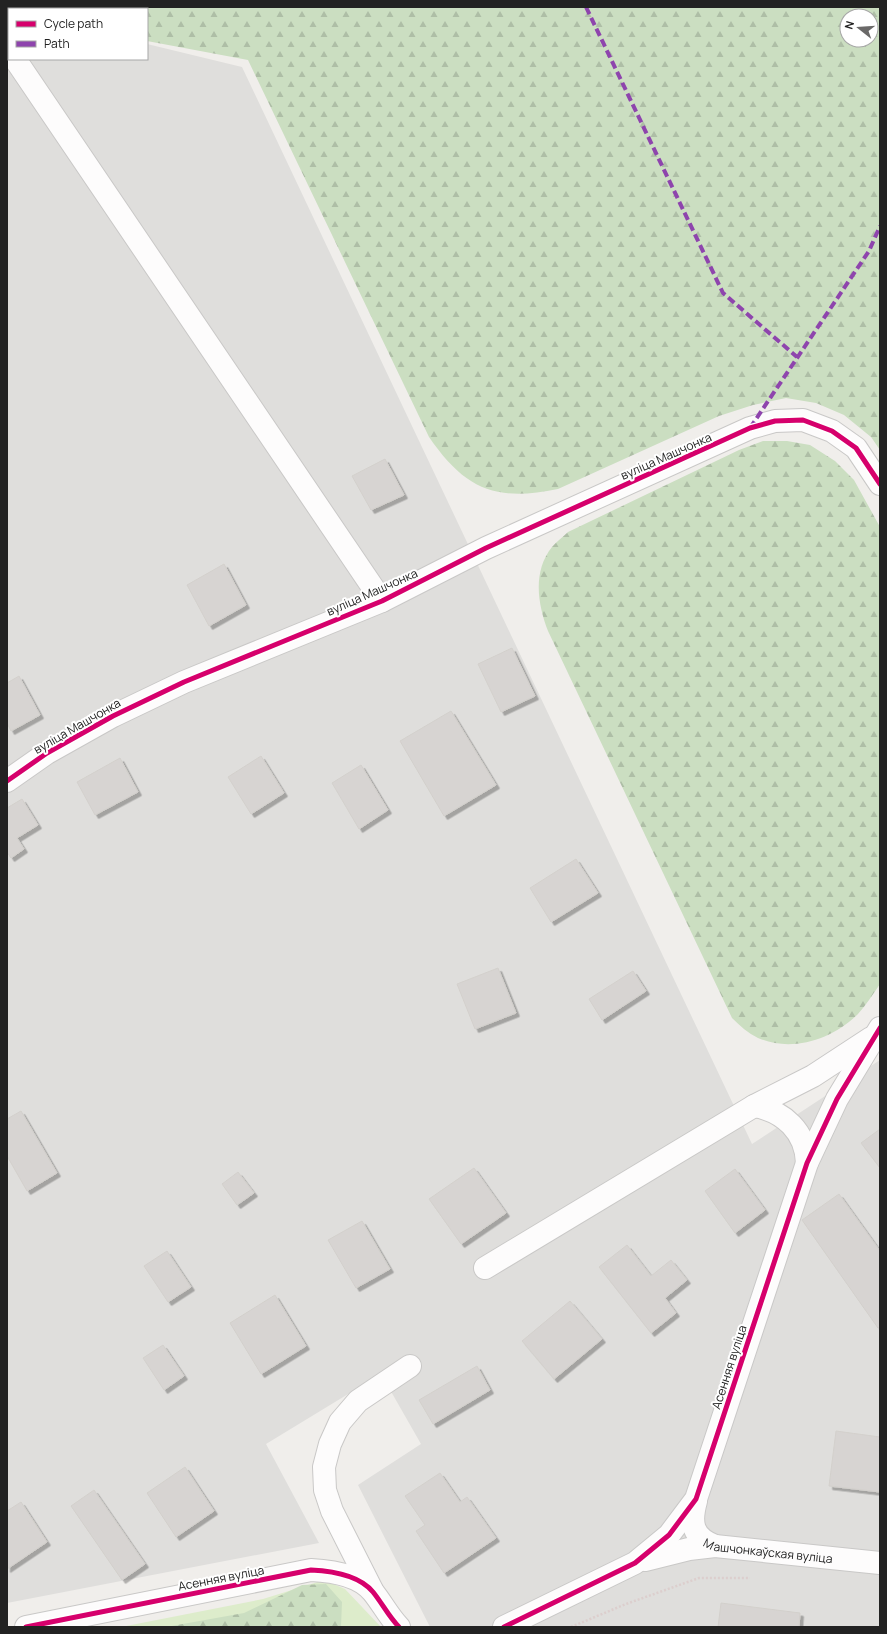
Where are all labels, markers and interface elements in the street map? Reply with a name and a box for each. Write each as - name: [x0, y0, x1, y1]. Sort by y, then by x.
- legend: [8, 8, 148, 60]
- north arrow: [839, 8, 879, 48]
- text: Cycle path: [44, 15, 103, 32]
- text: N: [841, 19, 857, 31]
- text: Path: [44, 35, 70, 52]
- street label: вуліца Машчонка: [618, 428, 714, 484]
- street label: вуліца Машчонка: [324, 564, 420, 620]
- street label: вуліца Машчонка: [30, 694, 124, 758]
- street label: Асенняя вуліца: [707, 1323, 751, 1411]
- street label: Машчонкаўская вуліца: [701, 1533, 834, 1567]
- street label: Асенняя вуліца: [176, 1561, 266, 1595]

